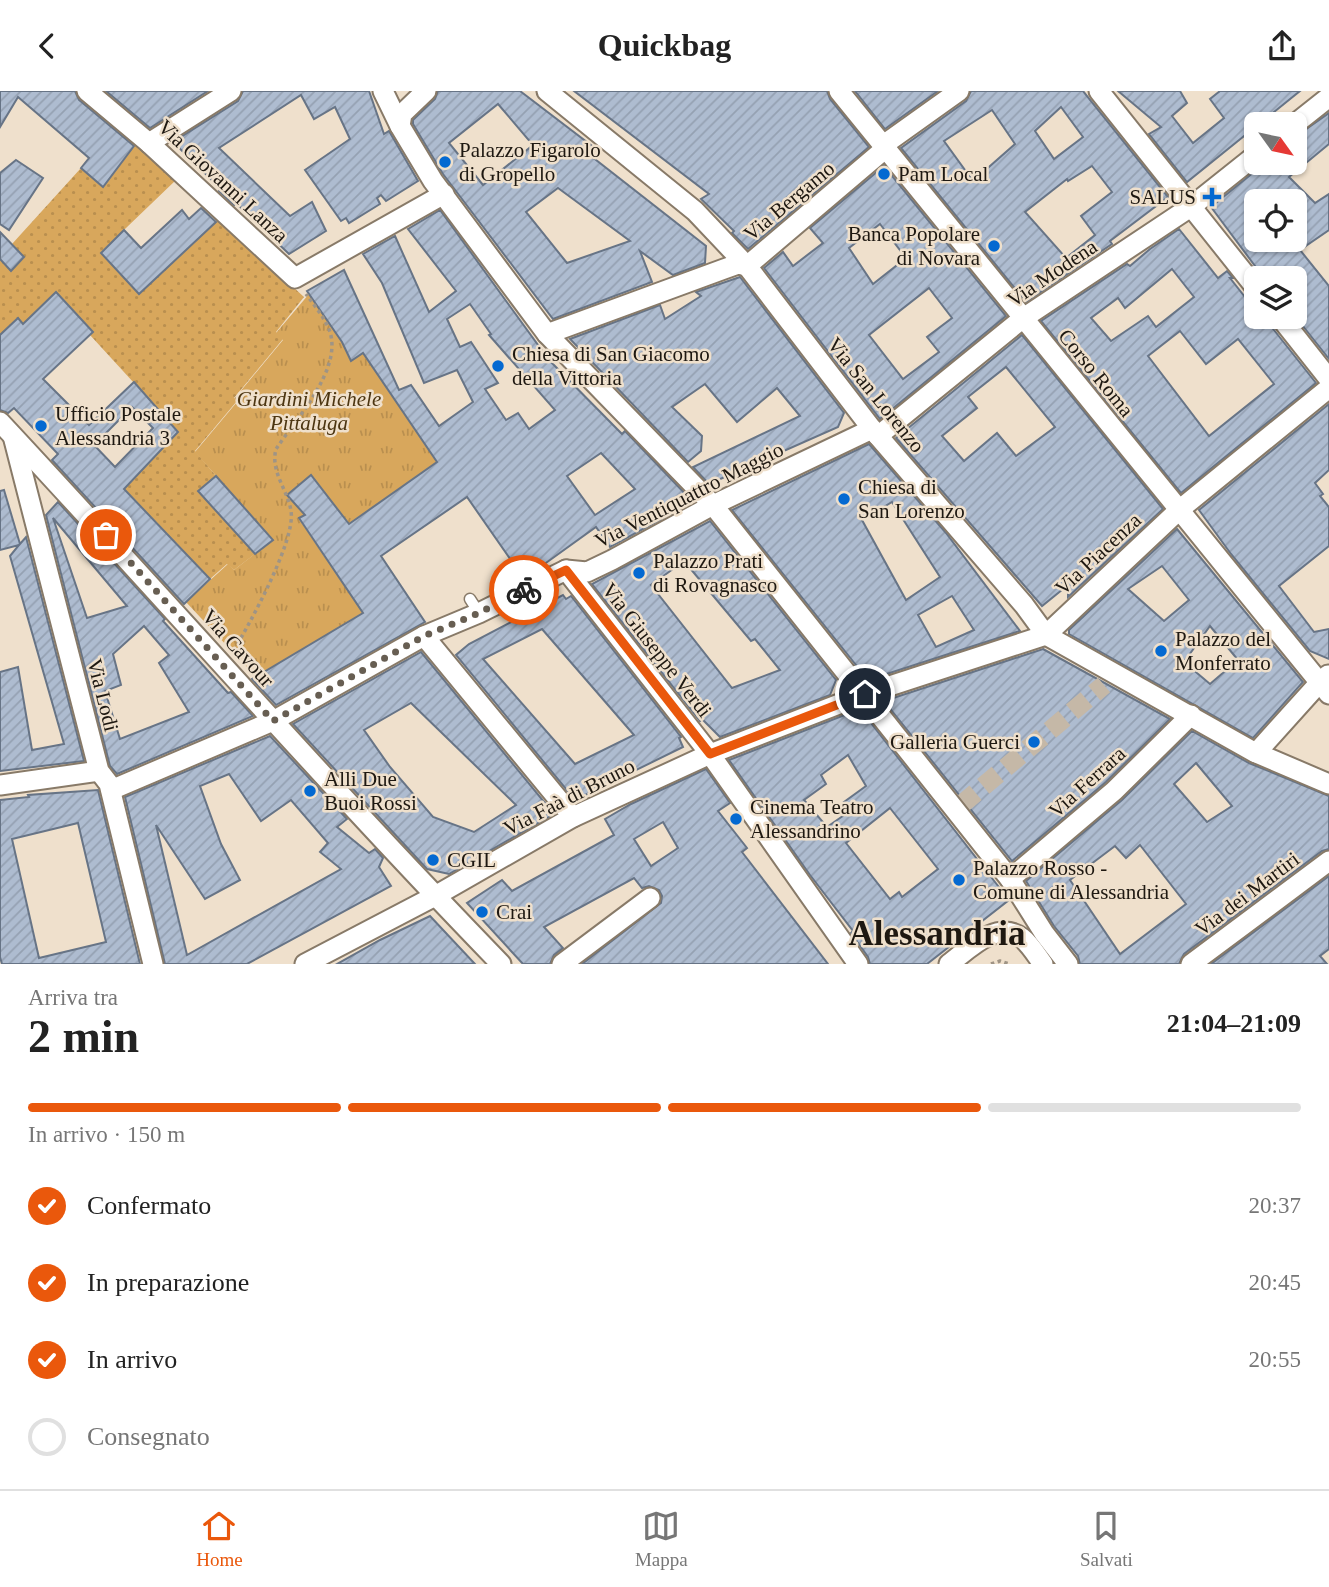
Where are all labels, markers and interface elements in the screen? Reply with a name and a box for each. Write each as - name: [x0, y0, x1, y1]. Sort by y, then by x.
- icon: back: [28, 27, 66, 65]
- text: Quickbag: [598, 27, 731, 63]
- icon: share: [1263, 27, 1301, 65]
- north arrow: [1244, 112, 1307, 175]
- map controls: [1244, 112, 1307, 329]
- street label: Via Giovanni Lanza: [153, 115, 293, 248]
- place label: Palazzo Figarolo di Gropello: [459, 138, 601, 186]
- marker: Palazzo Figarolo di Gropello: [437, 154, 453, 170]
- street label: Via Bergamo: [739, 156, 839, 246]
- place label: Pam Local: [898, 162, 989, 186]
- marker: Pam Local: [876, 166, 892, 182]
- place label: SALUS: [1129, 185, 1196, 209]
- marker: SALUS: [1202, 187, 1222, 207]
- button: locate: [1244, 189, 1307, 252]
- place label: Banca Popolare di Novara: [848, 222, 981, 270]
- street label: Via Modena: [1003, 234, 1102, 312]
- marker: Banca Popolare di Novara: [986, 238, 1002, 254]
- button: layers: [1244, 266, 1307, 329]
- street label: Corso Roma: [1053, 324, 1139, 422]
- street label: Via San Lorenzo: [822, 333, 930, 457]
- place label: Chiesa di San Giacomo della Vittoria: [512, 342, 710, 390]
- marker: Chiesa di San Giacomo della Vittoria: [490, 358, 506, 374]
- park label: Giardini Michele Pittaluga: [237, 387, 381, 435]
- place label: Ufficio Postale Alessandria 3: [55, 402, 181, 450]
- marker: Ufficio Postale Alessandria 3: [33, 418, 49, 434]
- street label: Via Ventiquattro Maggio: [591, 437, 787, 553]
- place label: Chiesa di San Lorenzo: [858, 475, 965, 523]
- marker: Chiesa di San Lorenzo: [836, 491, 852, 507]
- pin: [76, 505, 136, 565]
- street label: Via Piacenza: [1050, 508, 1147, 600]
- icon: bag: [87, 516, 125, 554]
- place label: Palazzo Prati di Rovagnasco: [653, 549, 777, 597]
- courier: [489, 555, 559, 625]
- marker: Palazzo Prati di Rovagnasco: [631, 565, 647, 581]
- icon: bike: [505, 571, 543, 609]
- street label: Via Giuseppe Verdi: [597, 578, 717, 722]
- street label: Via Cavour: [197, 604, 279, 692]
- place label: Palazzo del Monferrato: [1175, 627, 1271, 675]
- marker: Palazzo del Monferrato: [1153, 643, 1169, 659]
- street label: Via Lodi: [82, 656, 124, 734]
- pin: [835, 664, 895, 724]
- icon: home: [846, 675, 884, 713]
- place label: Galleria Guerci: [890, 730, 1020, 754]
- marker: Galleria Guerci: [1026, 734, 1042, 750]
- street label: Via Ferrara: [1044, 741, 1131, 823]
- street label: Via Faà di Bruno: [499, 754, 639, 840]
- place label: Alli Due Buoi Rossi: [324, 767, 417, 815]
- marker: Alli Due Buoi Rossi: [302, 783, 318, 799]
- place label: Cinema Teatro Alessandrino: [750, 795, 874, 843]
- marker: Cinema Teatro Alessandrino: [728, 811, 744, 827]
- street label: Via dei Martiri: [1190, 847, 1304, 941]
- place label: CGIL: [447, 848, 496, 872]
- marker: CGIL: [425, 852, 441, 868]
- place label: Palazzo Rosso - Comune di Alessandria: [973, 856, 1170, 904]
- marker: Palazzo Rosso - Comune di Alessandria: [951, 872, 967, 888]
- place label: Crai: [496, 900, 532, 924]
- marker: Crai: [474, 904, 490, 920]
- district label: Alessandria: [849, 914, 1025, 953]
- text: Arriva tra: [28, 985, 118, 1010]
- text: 21:04–21:09: [1167, 1009, 1301, 1038]
- text: 2 min: [28, 1011, 139, 1062]
- text: In arrivo · 150 m: [28, 1122, 185, 1147]
- icon: check: [28, 1187, 66, 1225]
- text: Confermato: [87, 1191, 211, 1220]
- text: 20:37: [1249, 1193, 1301, 1218]
- icon: check: [28, 1264, 66, 1302]
- text: In preparazione: [87, 1268, 249, 1297]
- text: 20:45: [1249, 1270, 1301, 1295]
- icon: check: [28, 1341, 66, 1379]
- text: In arrivo: [87, 1345, 177, 1374]
- text: 20:55: [1249, 1347, 1301, 1372]
- text: Consegnato: [87, 1422, 210, 1451]
- tab: Home: [196, 1507, 243, 1571]
- tab: Mappa: [635, 1507, 688, 1571]
- tab: Salvati: [1080, 1507, 1133, 1571]

